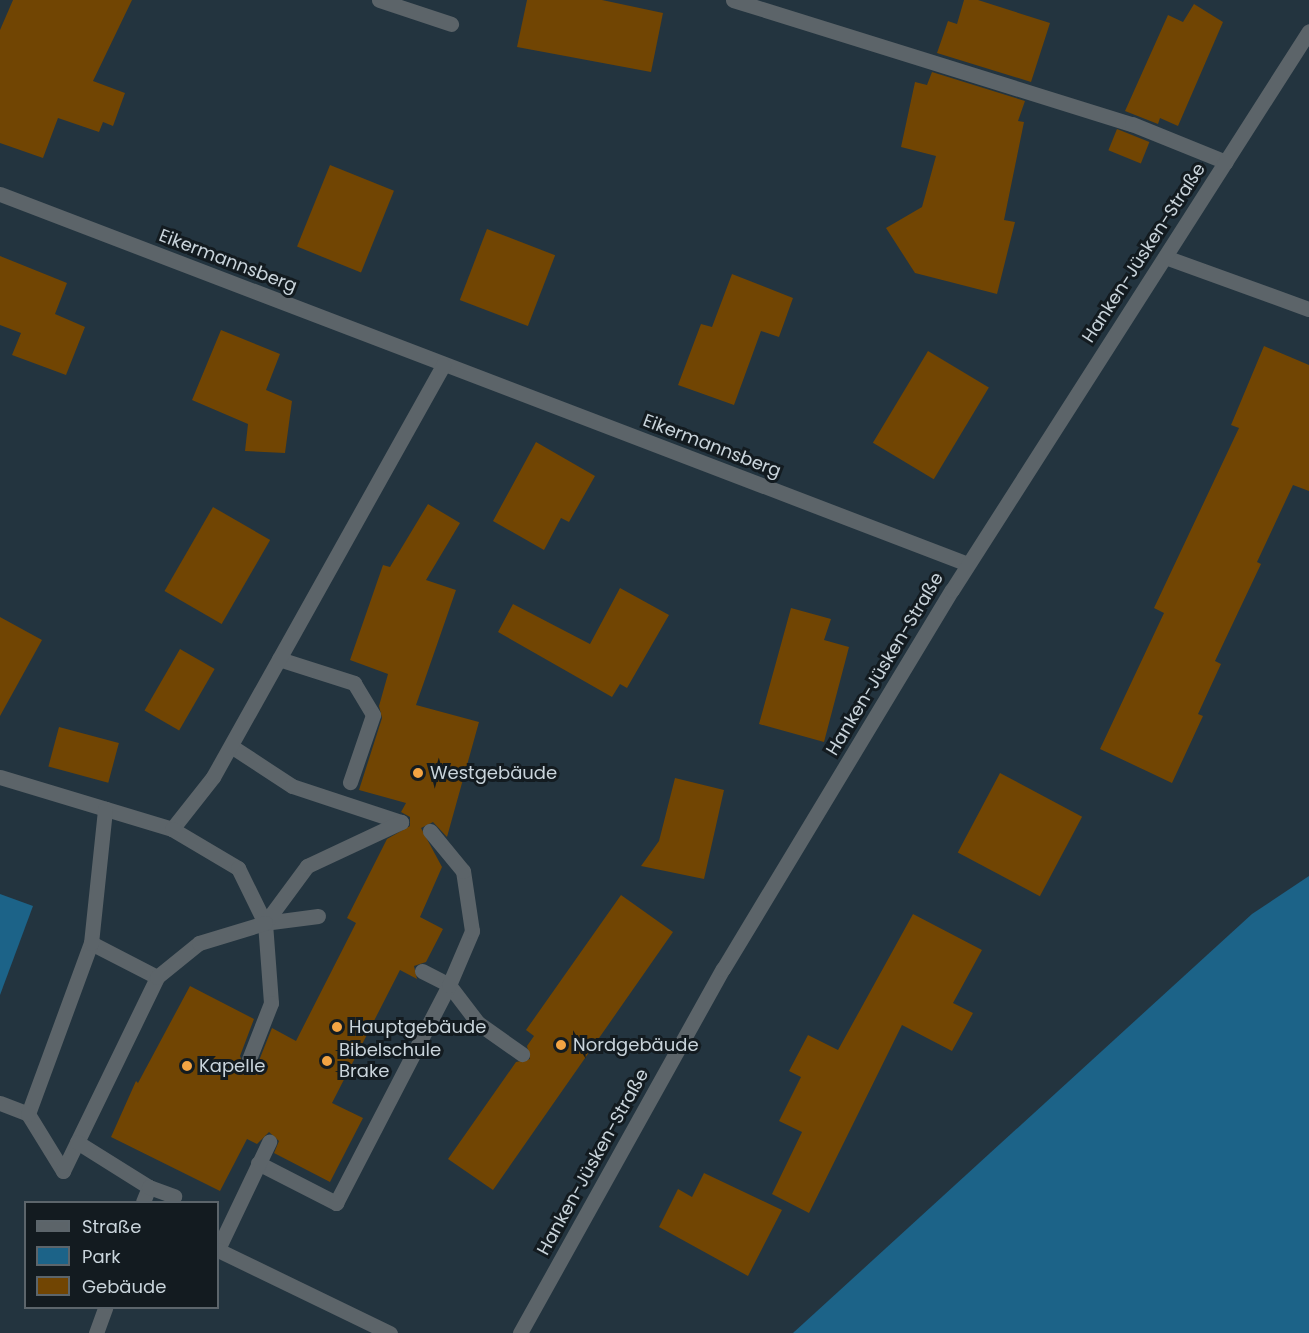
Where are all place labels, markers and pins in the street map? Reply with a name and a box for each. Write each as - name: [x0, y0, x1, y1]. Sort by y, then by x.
- place label: Westgebäude: [430, 762, 557, 784]
- marker: Westgebäude: [411, 766, 425, 780]
- place label: Hauptgebäude: [349, 1016, 486, 1038]
- marker: Hauptgebäude: [330, 1020, 344, 1034]
- place label: Nordgebäude: [573, 1034, 699, 1056]
- marker: Nordgebäude: [554, 1038, 568, 1052]
- place label: Bibelschule Brake: [339, 1040, 441, 1082]
- marker: Bibelschule Brake: [320, 1054, 334, 1068]
- place label: Kapelle: [199, 1055, 265, 1077]
- marker: Kapelle: [180, 1059, 194, 1073]

